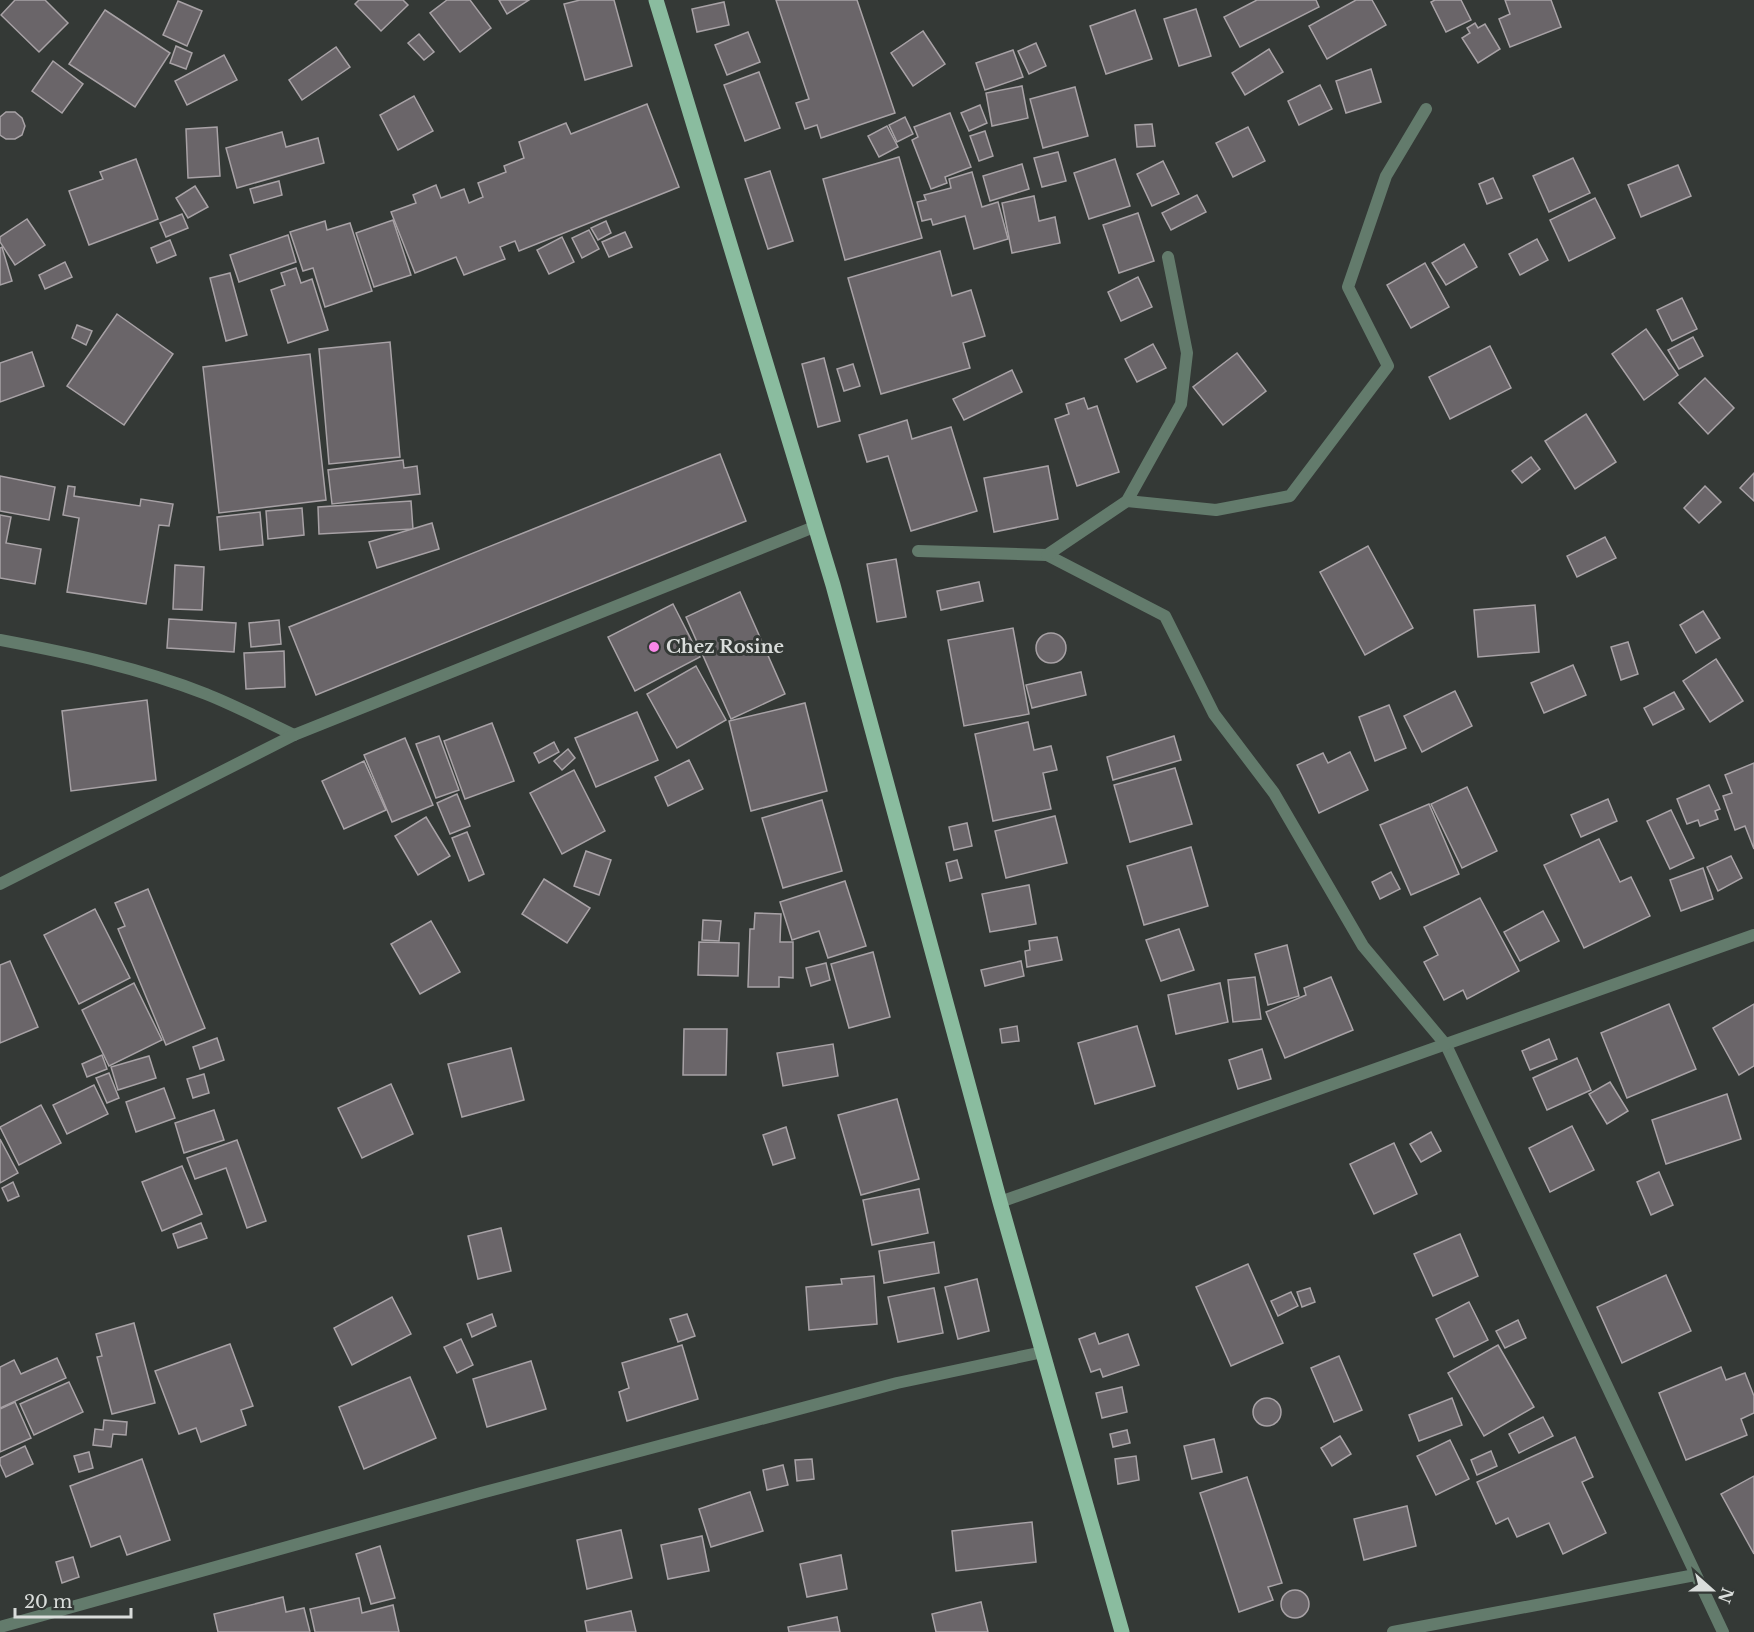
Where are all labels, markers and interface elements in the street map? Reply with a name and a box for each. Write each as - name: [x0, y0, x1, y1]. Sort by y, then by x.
- place label: Chez Rosine: [666, 636, 784, 658]
- marker: Chez Rosine: [647, 640, 661, 654]
- north arrow: [1682, 1560, 1742, 1620]
- scale bar: [15, 1581, 130, 1619]
- text: N: [1714, 1585, 1738, 1606]
- text: 20 m: [24, 1591, 72, 1613]

